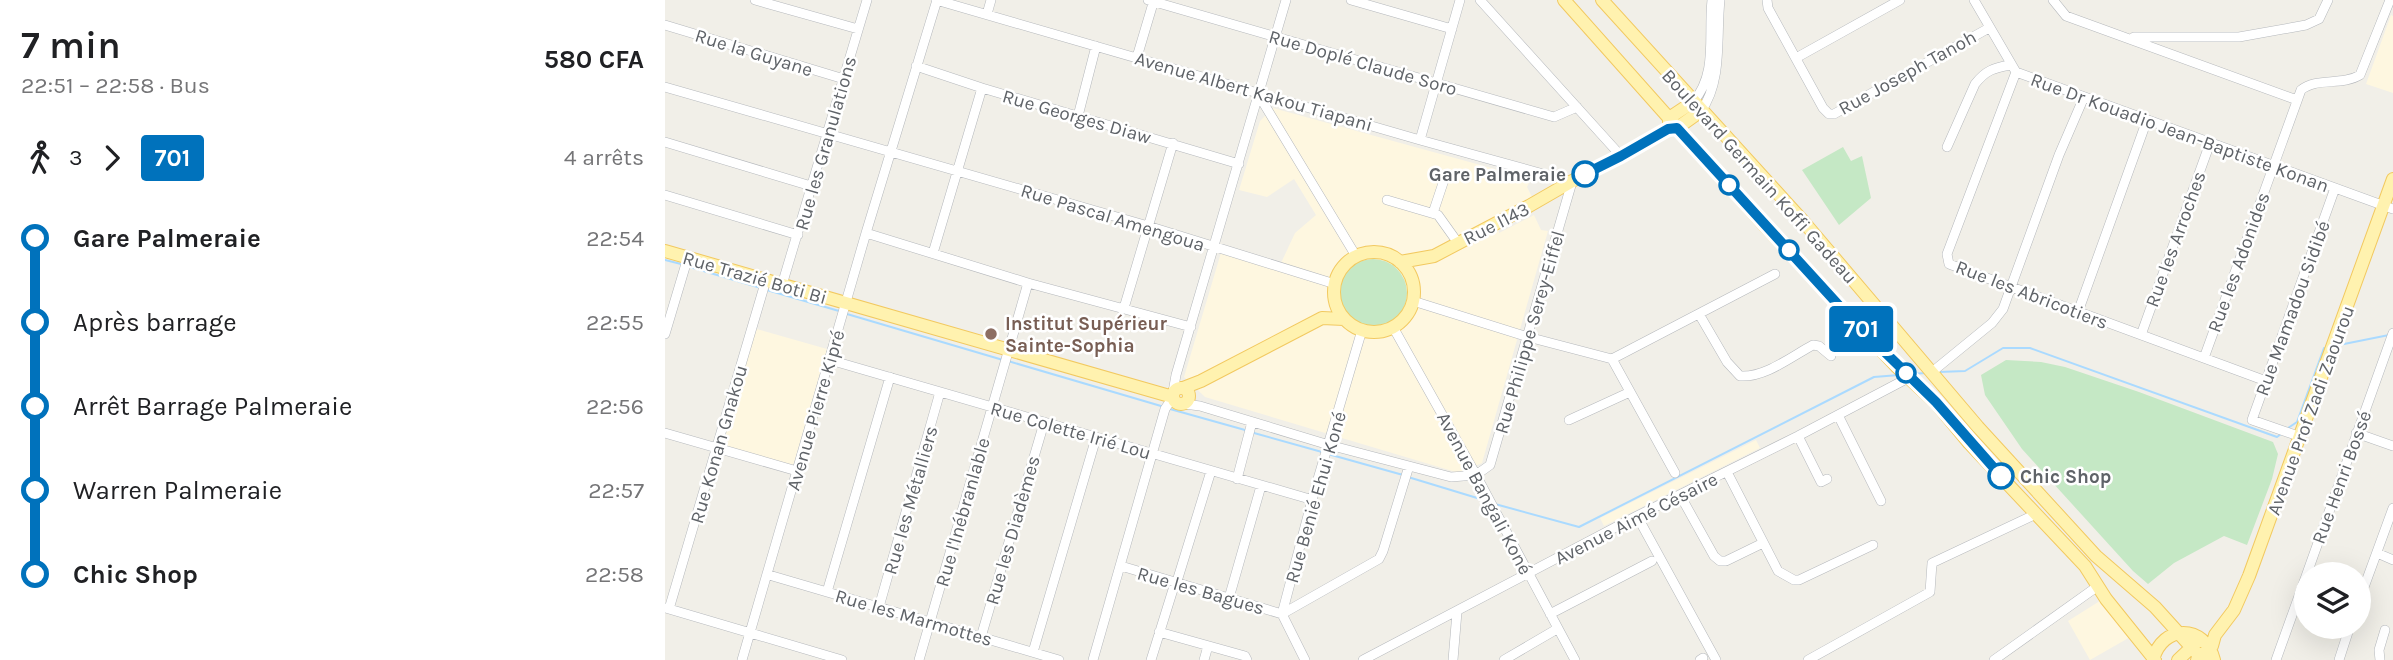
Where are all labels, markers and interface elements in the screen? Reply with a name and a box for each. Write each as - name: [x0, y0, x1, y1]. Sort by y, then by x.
- text: 7 min: [21, 23, 121, 68]
- street label: Rue la Guyane: [692, 25, 815, 81]
- street label: Rue Doplé Claude Soro: [1266, 26, 1459, 100]
- street label: Rue Joseph Tanoh: [1835, 26, 1980, 120]
- text: 580 CFA: [544, 44, 644, 75]
- street label: Avenue Albert Kakou Tiapani: [1132, 47, 1375, 136]
- street label: Rue les Granulations: [791, 54, 861, 233]
- street label: Boulevard Germain Koffi Gadeau: [1657, 65, 1861, 288]
- street label: Rue Dr Kouadio Jean-Baptiste Konan: [2027, 69, 2332, 197]
- text: 22:51 – 22:58 · Bus: [21, 72, 210, 99]
- street label: Rue Georges Diaw: [1000, 85, 1154, 149]
- icon: walk: [21, 139, 59, 177]
- icon: forward: [93, 139, 131, 177]
- text: 3: [69, 144, 83, 171]
- text: 701: [155, 144, 190, 172]
- text: 4 arrêts: [564, 144, 644, 171]
- marker: Gare Palmeraie: [1572, 161, 1598, 187]
- place label: Gare Palmeraie: [1429, 164, 1566, 186]
- street label: Rue les Arroches: [2141, 168, 2211, 310]
- unlabelled marker: [1719, 175, 1739, 195]
- street label: Rue Pascal Amengoua: [1018, 179, 1207, 256]
- street label: Rue les Adonides: [2203, 189, 2275, 335]
- street label: Rue I143: [1460, 198, 1533, 250]
- street label: Rue Mamadou Sidibé: [2251, 218, 2335, 399]
- text: Gare Palmeraie: [73, 223, 261, 254]
- text: 22:54: [586, 225, 644, 252]
- street label: Rue Philippe Serey-Eiffel: [1490, 228, 1570, 436]
- unlabelled marker: [1779, 240, 1799, 260]
- street label: Rue Trazié Boti Bi: [680, 247, 829, 309]
- street label: Rue les Abricotiers: [1952, 256, 2111, 334]
- street label: Avenue Prof Zadi Zaourou: [2263, 303, 2359, 518]
- line badge: 701: [1821, 306, 1901, 352]
- text: Après barrage: [73, 307, 237, 338]
- text: 22:55: [586, 309, 644, 336]
- place label: Institut Supérieur Sainte-Sophia: [1005, 313, 1167, 357]
- text: 701: [1843, 315, 1879, 343]
- marker: Institut Supérieur Sainte-Sophia: [983, 326, 999, 342]
- street label: Avenue Pierre Kipré: [783, 327, 849, 493]
- street label: Rue Konan Gnakou: [686, 362, 752, 526]
- unlabelled marker: [1896, 363, 1916, 383]
- text: Arrêt Barrage Palmeraie: [73, 391, 352, 422]
- text: 22:56: [586, 393, 644, 420]
- street label: Rue Colette Irié Lou: [988, 398, 1154, 464]
- street label: Rue Henri Bossé: [2308, 408, 2376, 547]
- street label: Rue Benié Ehui Koné: [1281, 409, 1351, 586]
- street label: Avenue Bangali Koné: [1432, 409, 1536, 578]
- street label: Rue les Métalliers: [879, 424, 943, 577]
- street label: Rue l'Inébranlable: [931, 435, 995, 589]
- street label: Rue les Diadèmes: [981, 453, 1045, 607]
- marker: Chic Shop: [1988, 463, 2014, 489]
- place label: Chic Shop: [2020, 466, 2111, 488]
- street label: Avenue Aimé Césaire: [1551, 468, 1722, 570]
- text: Warren Palmeraie: [73, 475, 282, 506]
- text: 22:57: [588, 477, 644, 504]
- text: Chic Shop: [73, 559, 198, 590]
- text: 22:58: [585, 561, 644, 588]
- street label: Rue les Bagues: [1135, 562, 1267, 620]
- map controls: [2294, 562, 2371, 639]
- button: layers: [2294, 562, 2371, 639]
- street label: Rue les Marmottes: [833, 585, 995, 651]

